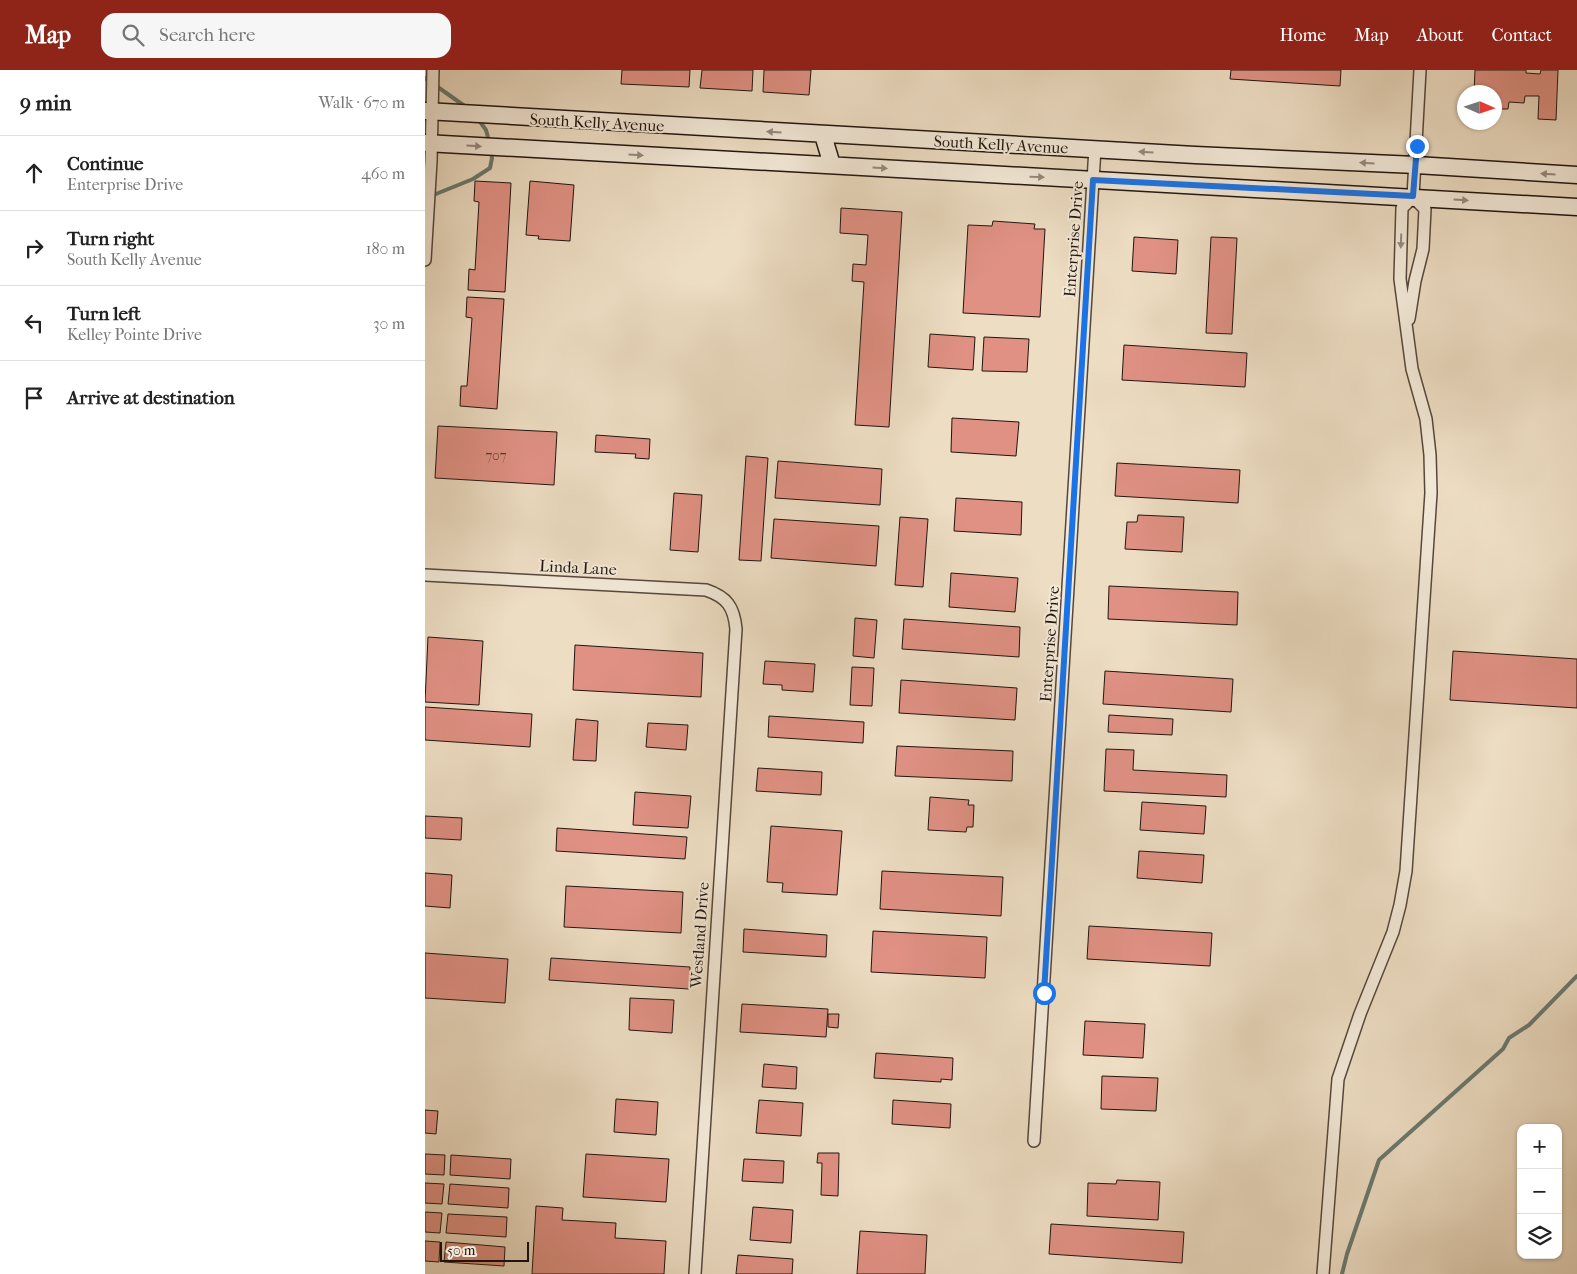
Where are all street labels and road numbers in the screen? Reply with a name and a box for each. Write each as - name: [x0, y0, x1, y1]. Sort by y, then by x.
- street label: South Kelly Avenue: [529, 109, 665, 136]
- street label: South Kelly Avenue: [933, 131, 1069, 158]
- street label: Enterprise Drive: [1060, 180, 1087, 298]
- street label: Linda Lane: [539, 556, 617, 579]
- street label: Enterprise Drive: [1036, 585, 1063, 703]
- street label: Westland Drive: [686, 881, 713, 990]

